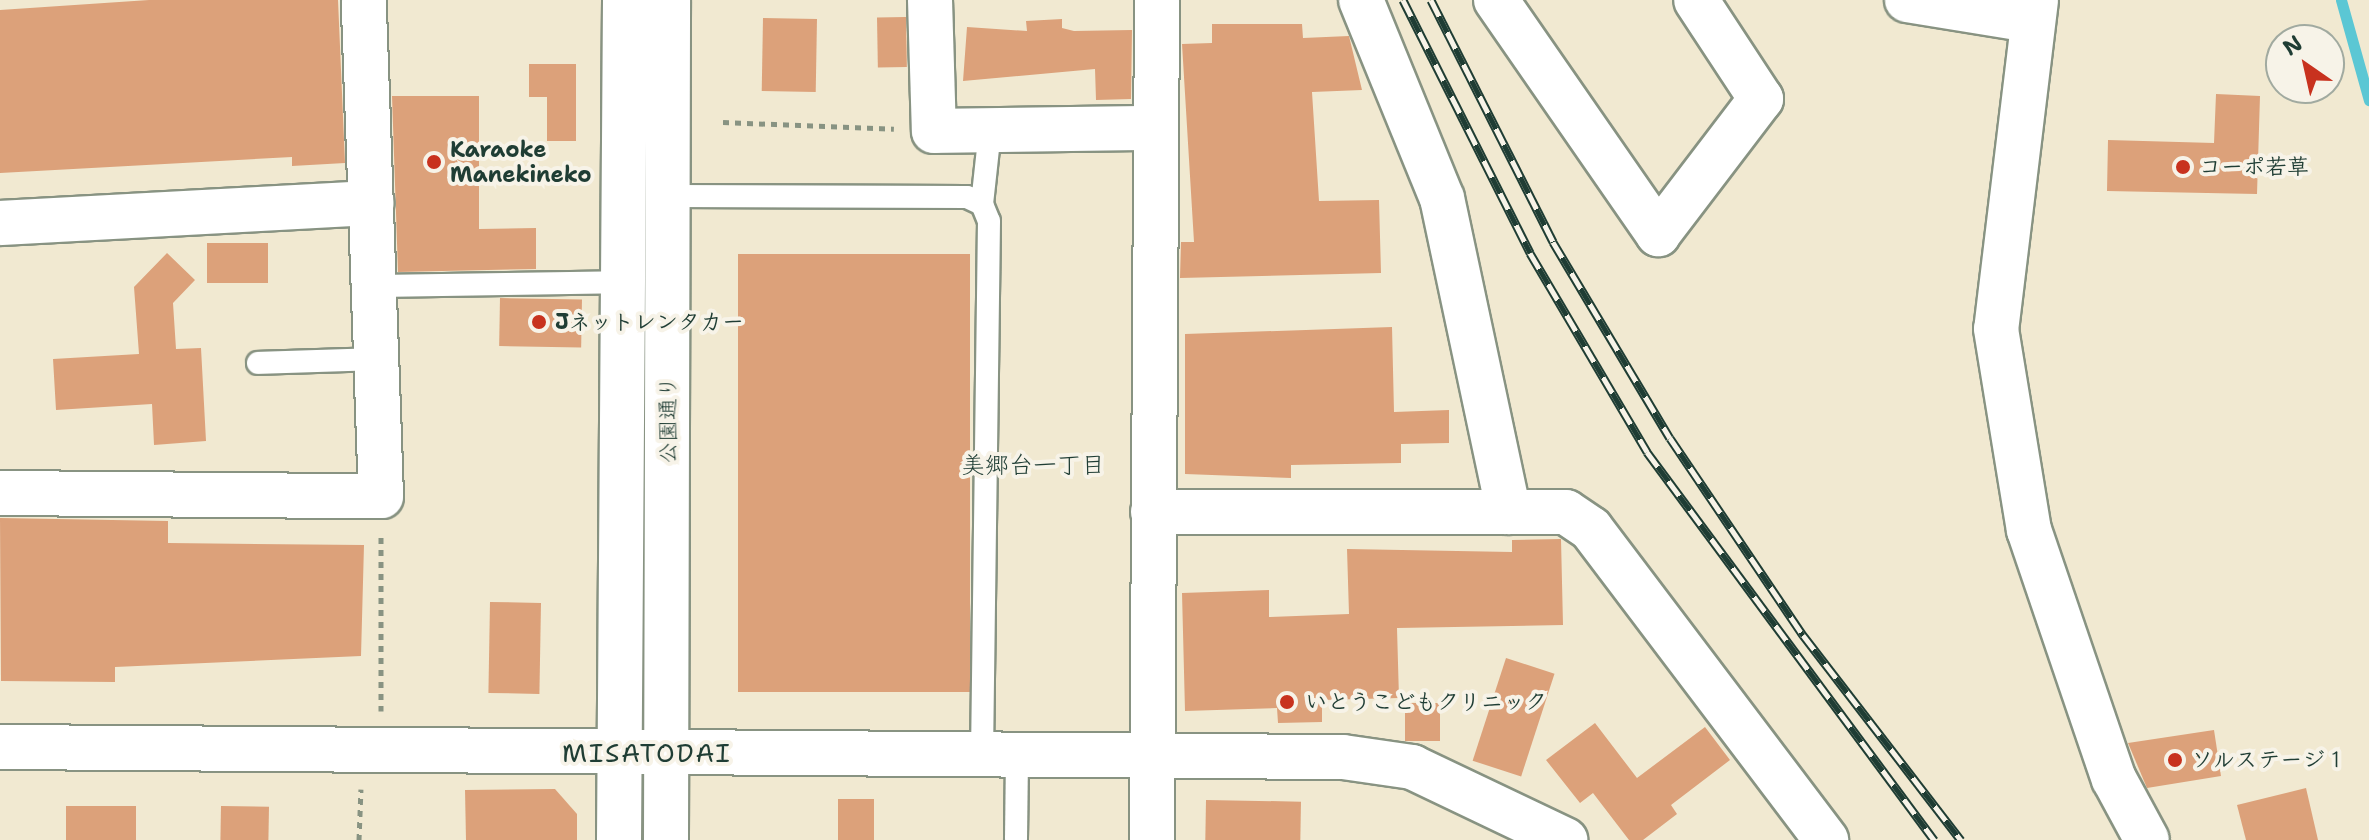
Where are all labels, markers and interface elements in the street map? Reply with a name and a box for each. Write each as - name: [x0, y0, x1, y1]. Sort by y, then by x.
- north arrow: [2265, 24, 2345, 104]
- text: N: [2277, 28, 2308, 62]
- place label: Karaoke Manekineko: [450, 136, 592, 188]
- marker: Karaoke Manekineko: [425, 153, 443, 171]
- place label: コーポ若草: [2199, 154, 2309, 180]
- marker: コーポ若草: [2174, 158, 2192, 176]
- place label: Jネットレンタカー: [555, 309, 745, 335]
- marker: Jネットレンタカー: [530, 313, 548, 331]
- street label: 公園通り: [655, 376, 681, 464]
- district label: 美郷台一丁目: [961, 452, 1105, 480]
- place label: いとうこどもクリニック: [1305, 689, 1547, 715]
- marker: いとうこどもクリニック: [1276, 691, 1298, 713]
- district label: MISATODAI: [562, 737, 732, 769]
- place label: ソルステージ１: [2191, 747, 2345, 773]
- marker: ソルステージ１: [2166, 751, 2184, 769]

